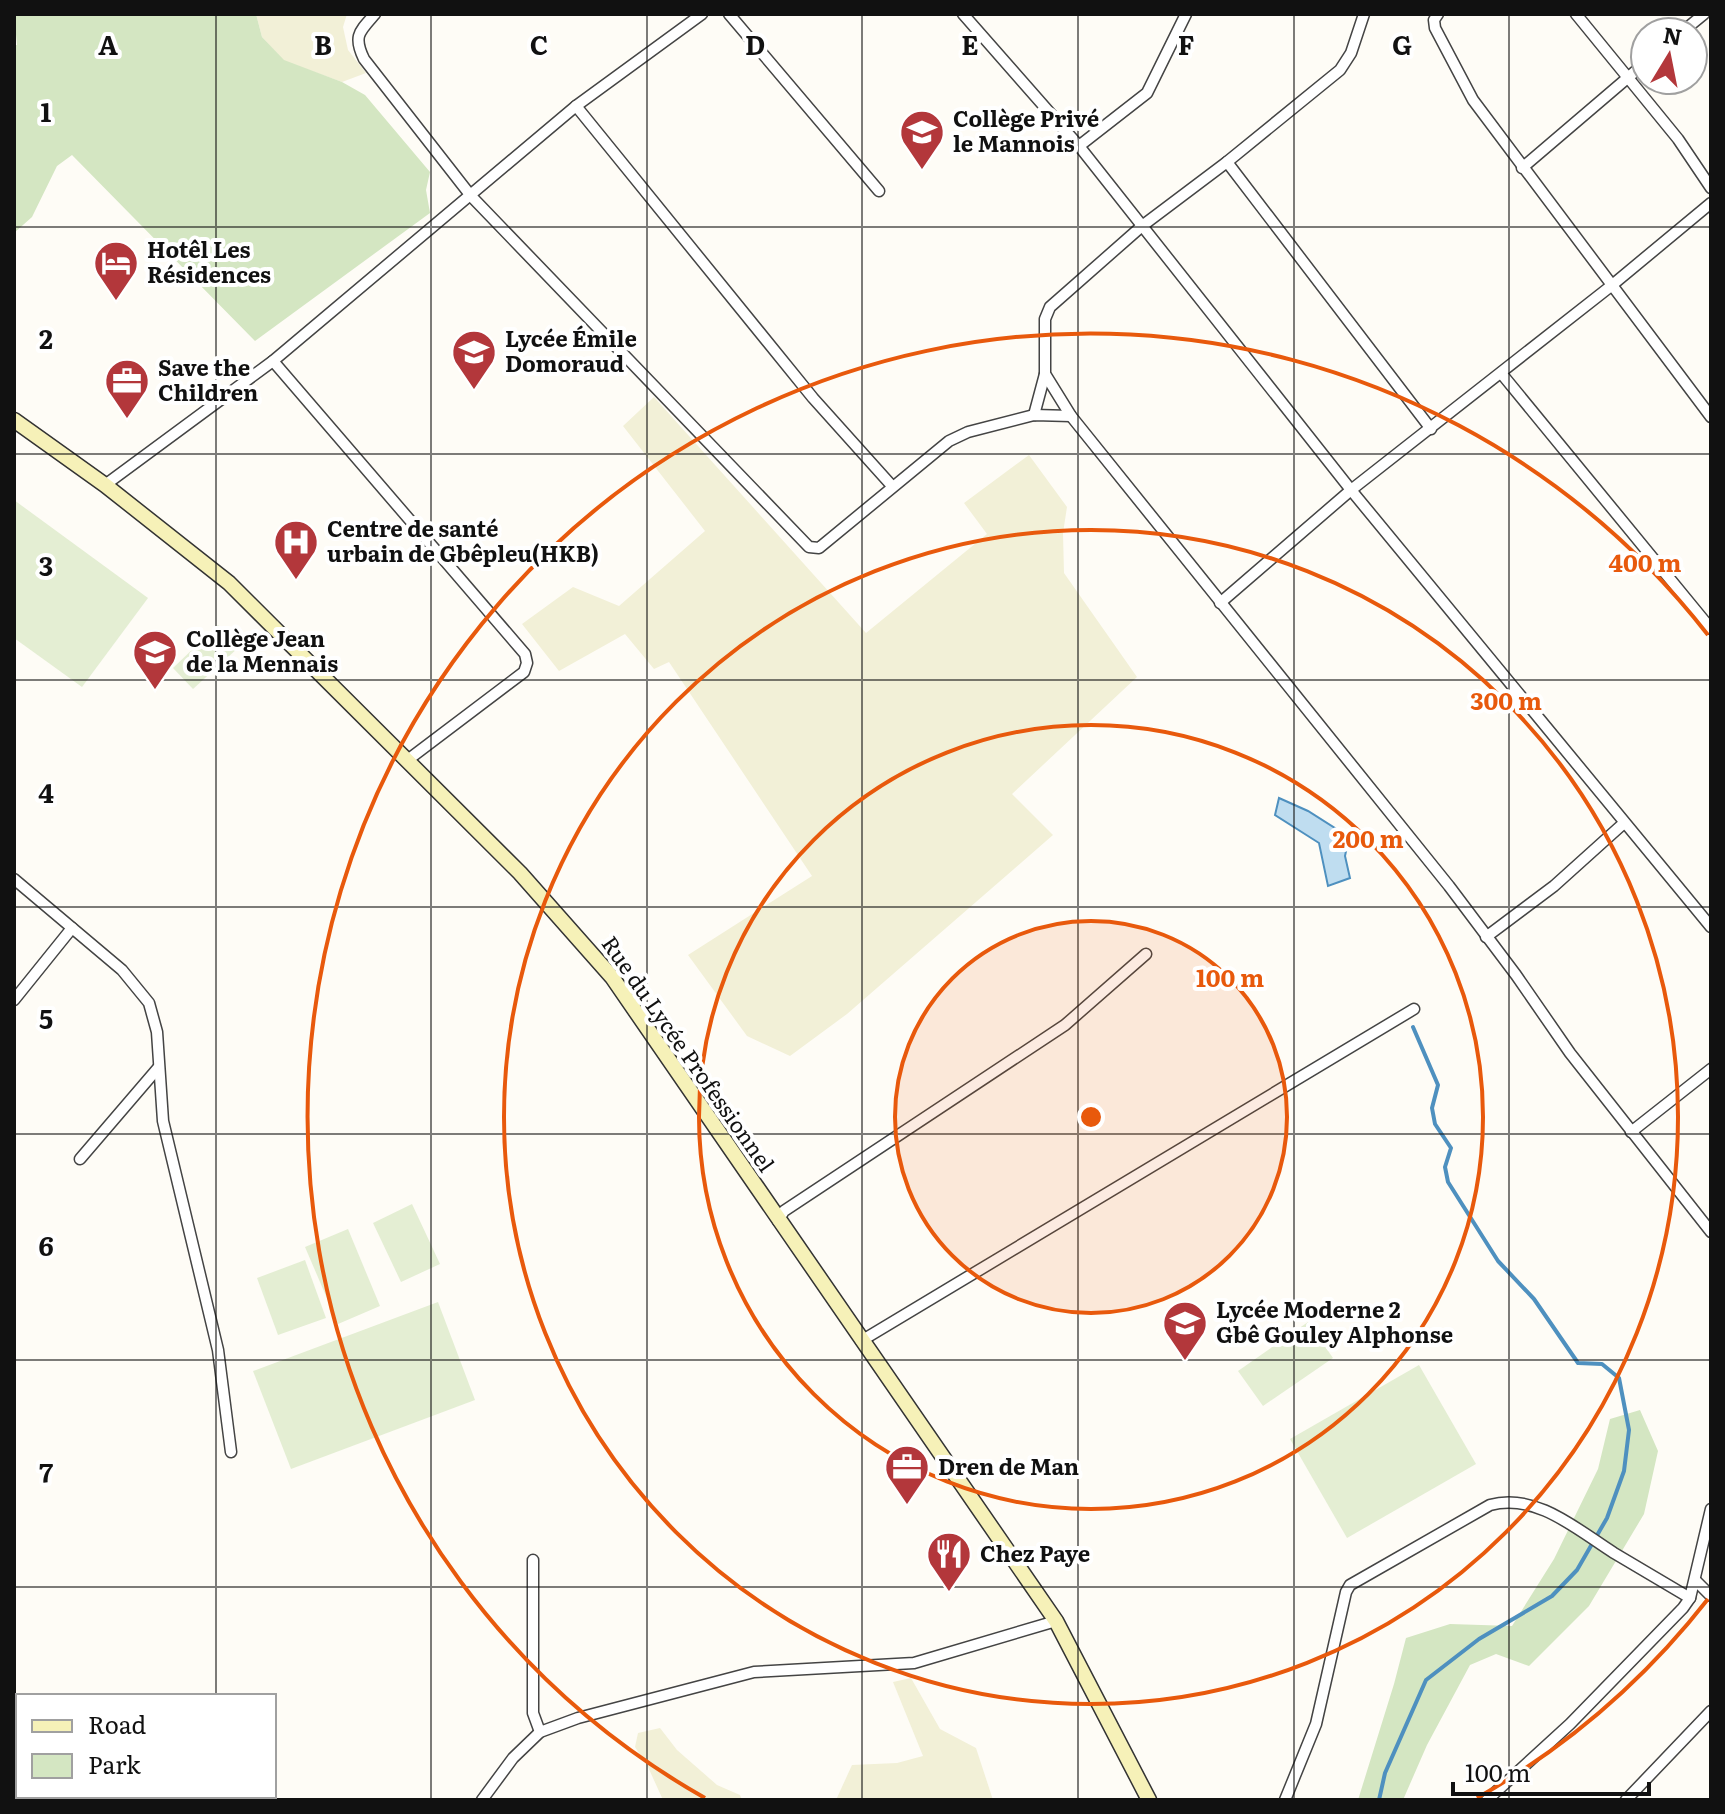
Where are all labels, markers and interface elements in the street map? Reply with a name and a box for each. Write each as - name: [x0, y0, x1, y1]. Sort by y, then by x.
- north arrow: [1629, 16, 1709, 96]
- text: N: [1661, 17, 1685, 53]
- text: A: [98, 24, 118, 63]
- text: B: [314, 24, 332, 63]
- text: C: [530, 24, 548, 63]
- text: D: [745, 24, 765, 63]
- text: E: [961, 24, 979, 63]
- text: F: [1178, 24, 1194, 63]
- text: G: [1392, 24, 1412, 63]
- text: 1: [41, 91, 52, 130]
- place label: Collège Privé le Mannois: [953, 101, 1099, 159]
- school or university icon: Collège Privé le Mannois: [898, 108, 946, 171]
- place label: Hotêl Les Résidences: [147, 232, 271, 290]
- hotel icon: Hotêl Les Résidences: [92, 239, 140, 302]
- text: 2: [39, 318, 53, 357]
- place label: Lycée Émile Domoraud: [505, 321, 637, 379]
- school or university icon: Lycée Émile Domoraud: [450, 328, 498, 391]
- place label: Save the Children: [158, 350, 258, 408]
- office icon: Save the Children: [103, 357, 151, 420]
- place label: Centre de santé urbain de Gbêpleu(HKB): [327, 511, 599, 569]
- hospital icon: Centre de santé urbain de Gbêpleu(HKB): [272, 518, 320, 581]
- text: 400 m: [1609, 544, 1681, 579]
- text: 3: [39, 545, 53, 584]
- place label: Collège Jean de la Mennais: [186, 621, 338, 679]
- school or university icon: Collège Jean de la Mennais: [131, 628, 179, 691]
- text: 300 m: [1470, 682, 1542, 717]
- text: 4: [38, 772, 54, 811]
- text: 200 m: [1332, 820, 1404, 855]
- street label: Rue du Lycée Professionnel: [595, 928, 784, 1178]
- text: 100 m: [1196, 959, 1264, 994]
- text: 5: [39, 998, 53, 1037]
- centre of rings: [1077, 1103, 1105, 1131]
- text: 6: [38, 1225, 54, 1264]
- place label: Lycée Moderne 2 Gbê Gouley Alphonse: [1216, 1292, 1453, 1350]
- school or university icon: Lycée Moderne 2 Gbê Gouley Alphonse: [1161, 1299, 1209, 1362]
- office icon: Dren de Man: [883, 1443, 931, 1506]
- place label: Dren de Man: [938, 1449, 1079, 1482]
- text: 7: [39, 1452, 53, 1491]
- restaurant icon: Chez Paye: [925, 1530, 973, 1593]
- place label: Chez Paye: [980, 1536, 1090, 1569]
- legend: [16, 1694, 276, 1798]
- text: Road: [88, 1706, 147, 1741]
- text: Park: [88, 1746, 141, 1781]
- scale bar: [1453, 1746, 1649, 1796]
- text: 100 m: [1465, 1754, 1531, 1789]

